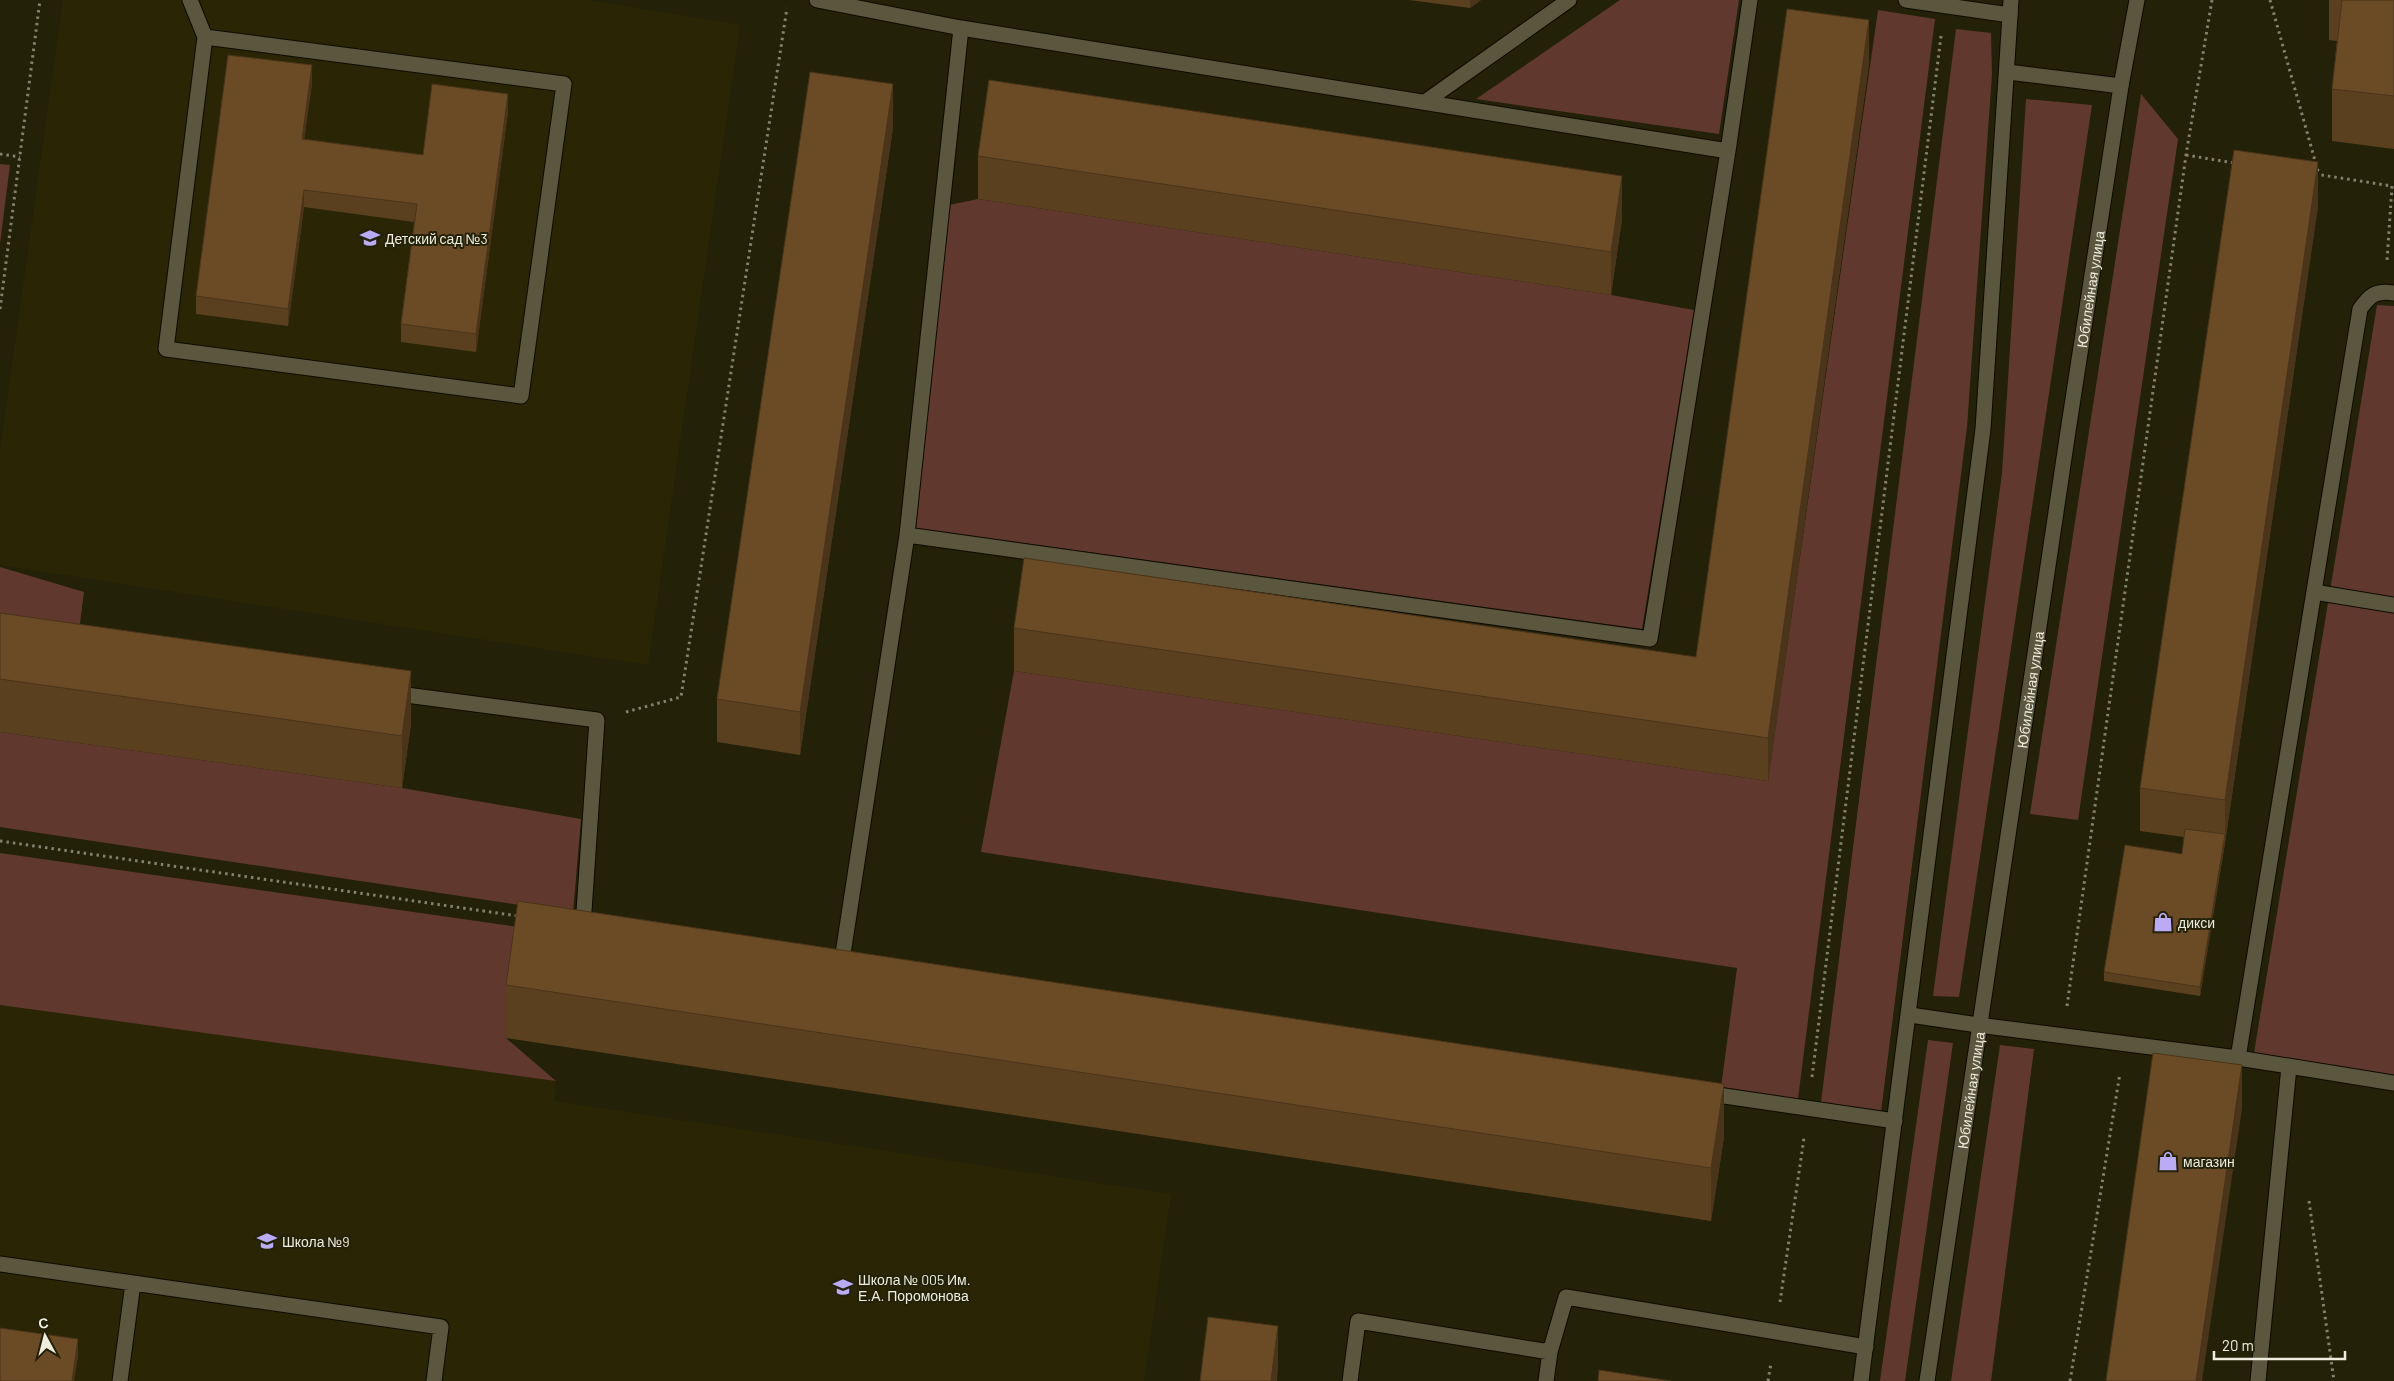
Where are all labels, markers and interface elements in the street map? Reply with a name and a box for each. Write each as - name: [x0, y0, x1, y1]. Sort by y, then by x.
- school or university icon: Детский сад №3: [359, 227, 381, 249]
- street label: Юбилейная улица: [2072, 229, 2107, 349]
- place label: Детский сад №3: [385, 230, 488, 247]
- street label: Юбилейная улица: [2013, 630, 2047, 749]
- shop icon: дикси: [2152, 911, 2174, 933]
- place label: дикси: [2178, 914, 2215, 931]
- street label: Юбилейная улица: [1953, 1030, 1987, 1150]
- shop icon: магазин: [2157, 1150, 2179, 1172]
- place label: магазин: [2183, 1153, 2235, 1170]
- school or university icon: Школа №9: [256, 1230, 278, 1252]
- place label: Школа №9: [282, 1233, 350, 1250]
- place label: Школа № 005 Им. Е.А. Поромонова: [858, 1271, 971, 1304]
- school or university icon: Школа № 005 Им. Е.А. Поромонова: [832, 1276, 854, 1298]
- north arrow: [20, 1311, 70, 1361]
- text: С: [37, 1314, 49, 1332]
- scale bar: [2214, 1328, 2345, 1360]
- text: 20 m: [2222, 1336, 2254, 1354]

